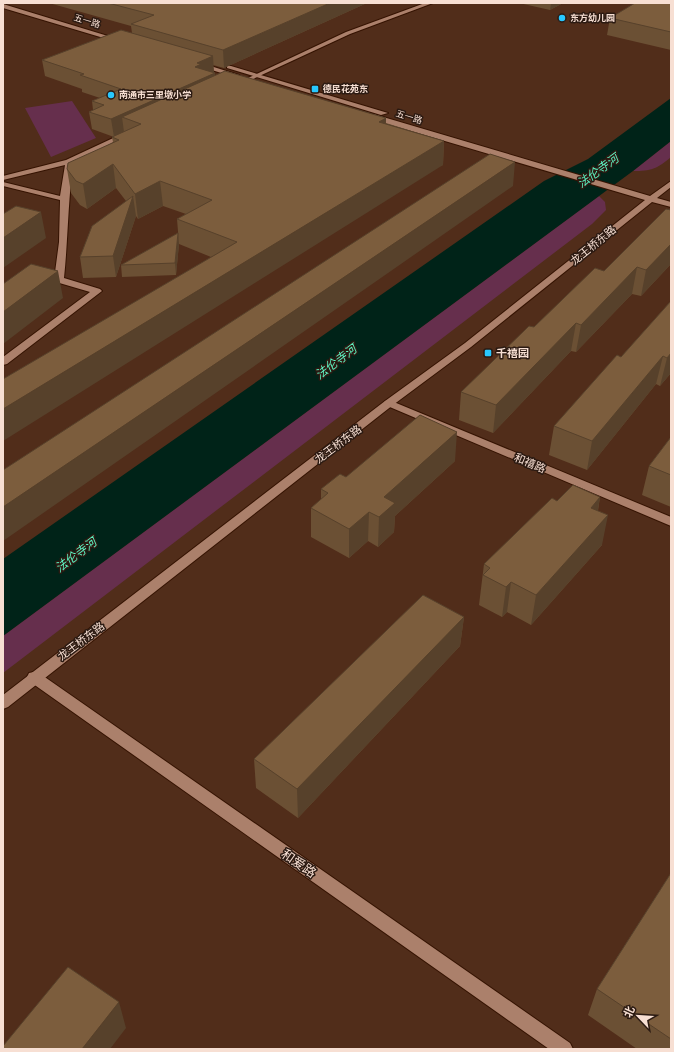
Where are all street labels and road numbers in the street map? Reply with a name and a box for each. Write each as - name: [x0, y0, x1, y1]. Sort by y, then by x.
- street label: 五一路: [73, 11, 102, 30]
- street label: 五一路: [395, 107, 424, 126]
- street label: 龙王桥东路: [567, 222, 618, 267]
- street label: 龙王桥东路: [312, 422, 364, 465]
- street label: 和禧路: [512, 450, 548, 475]
- street label: 龙王桥东路: [55, 619, 107, 662]
- street label: 和爱路: [278, 845, 320, 881]

